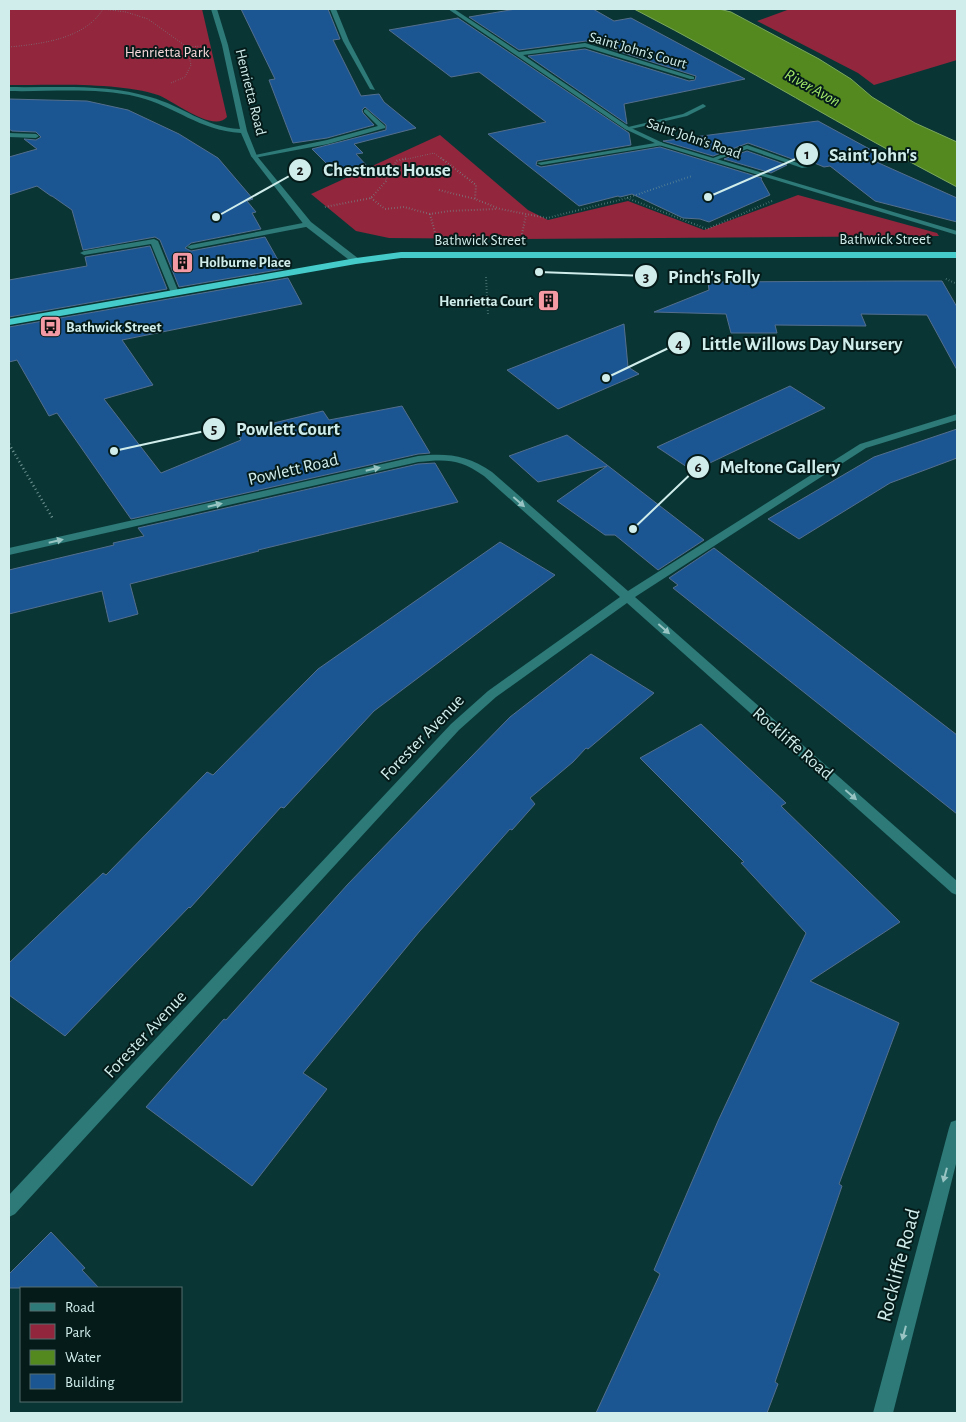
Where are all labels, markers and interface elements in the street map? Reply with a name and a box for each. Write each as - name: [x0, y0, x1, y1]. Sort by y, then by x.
- street label: Saint John's Court: [587, 29, 689, 72]
- park label: Henrietta Park: [125, 45, 210, 60]
- street label: Henrietta Road: [233, 47, 269, 137]
- water label: River Avon: [782, 66, 843, 110]
- street label: Saint John's Road: [645, 115, 743, 162]
- callout: Saint John's: [794, 137, 928, 171]
- text: Saint John's: [829, 146, 917, 165]
- text: 1: [804, 147, 810, 162]
- callout: Chestnuts House: [288, 153, 461, 187]
- text: Chestnuts House: [323, 161, 451, 180]
- text: 2: [296, 163, 304, 178]
- street label: Bathwick Street: [839, 232, 931, 247]
- street label: Bathwick Street: [434, 233, 526, 248]
- building icon: Holburne Place: [171, 250, 195, 274]
- place label: Holburne Place: [199, 255, 291, 270]
- callout: Pinch's Folly: [633, 259, 770, 293]
- text: Pinch's Folly: [668, 268, 760, 287]
- text: 3: [643, 270, 649, 285]
- building icon: Henrietta Court: [537, 289, 561, 313]
- place label: Henrietta Court: [439, 294, 533, 309]
- bus stop icon: Bathwick Street: [38, 315, 62, 339]
- place label: Bathwick Street: [66, 320, 162, 335]
- callout: Little Willows Day Nursery: [666, 326, 912, 360]
- text: Little Willows Day Nursery: [701, 335, 903, 354]
- text: 4: [675, 337, 683, 352]
- callout: Powlett Court: [201, 412, 350, 446]
- text: Powlett Court: [236, 420, 340, 439]
- text: 5: [211, 422, 217, 437]
- callout: Meltone Gallery: [685, 450, 851, 484]
- street label: Powlett Road: [246, 451, 340, 489]
- text: Meltone Gallery: [720, 458, 841, 477]
- text: 6: [694, 460, 702, 475]
- one-way arrow: [366, 465, 381, 473]
- one-way arrow: [513, 496, 526, 507]
- one-way arrow: [207, 501, 222, 509]
- one-way arrow: [49, 536, 65, 544]
- one-way arrow: [657, 624, 670, 635]
- street label: Forester Avenue: [377, 691, 468, 784]
- street label: Rockliffe Road: [749, 704, 836, 783]
- one-way arrow: [845, 789, 857, 801]
- street label: Forester Avenue: [101, 988, 190, 1082]
- one-way arrow: [941, 1168, 949, 1183]
- street label: Rockliffe Road: [873, 1206, 924, 1324]
- legend: [20, 1287, 182, 1402]
- text: Road: [65, 1300, 95, 1315]
- text: Park: [65, 1325, 91, 1340]
- one-way arrow: [900, 1325, 908, 1340]
- text: Water: [65, 1350, 101, 1365]
- text: Building: [65, 1375, 115, 1390]

